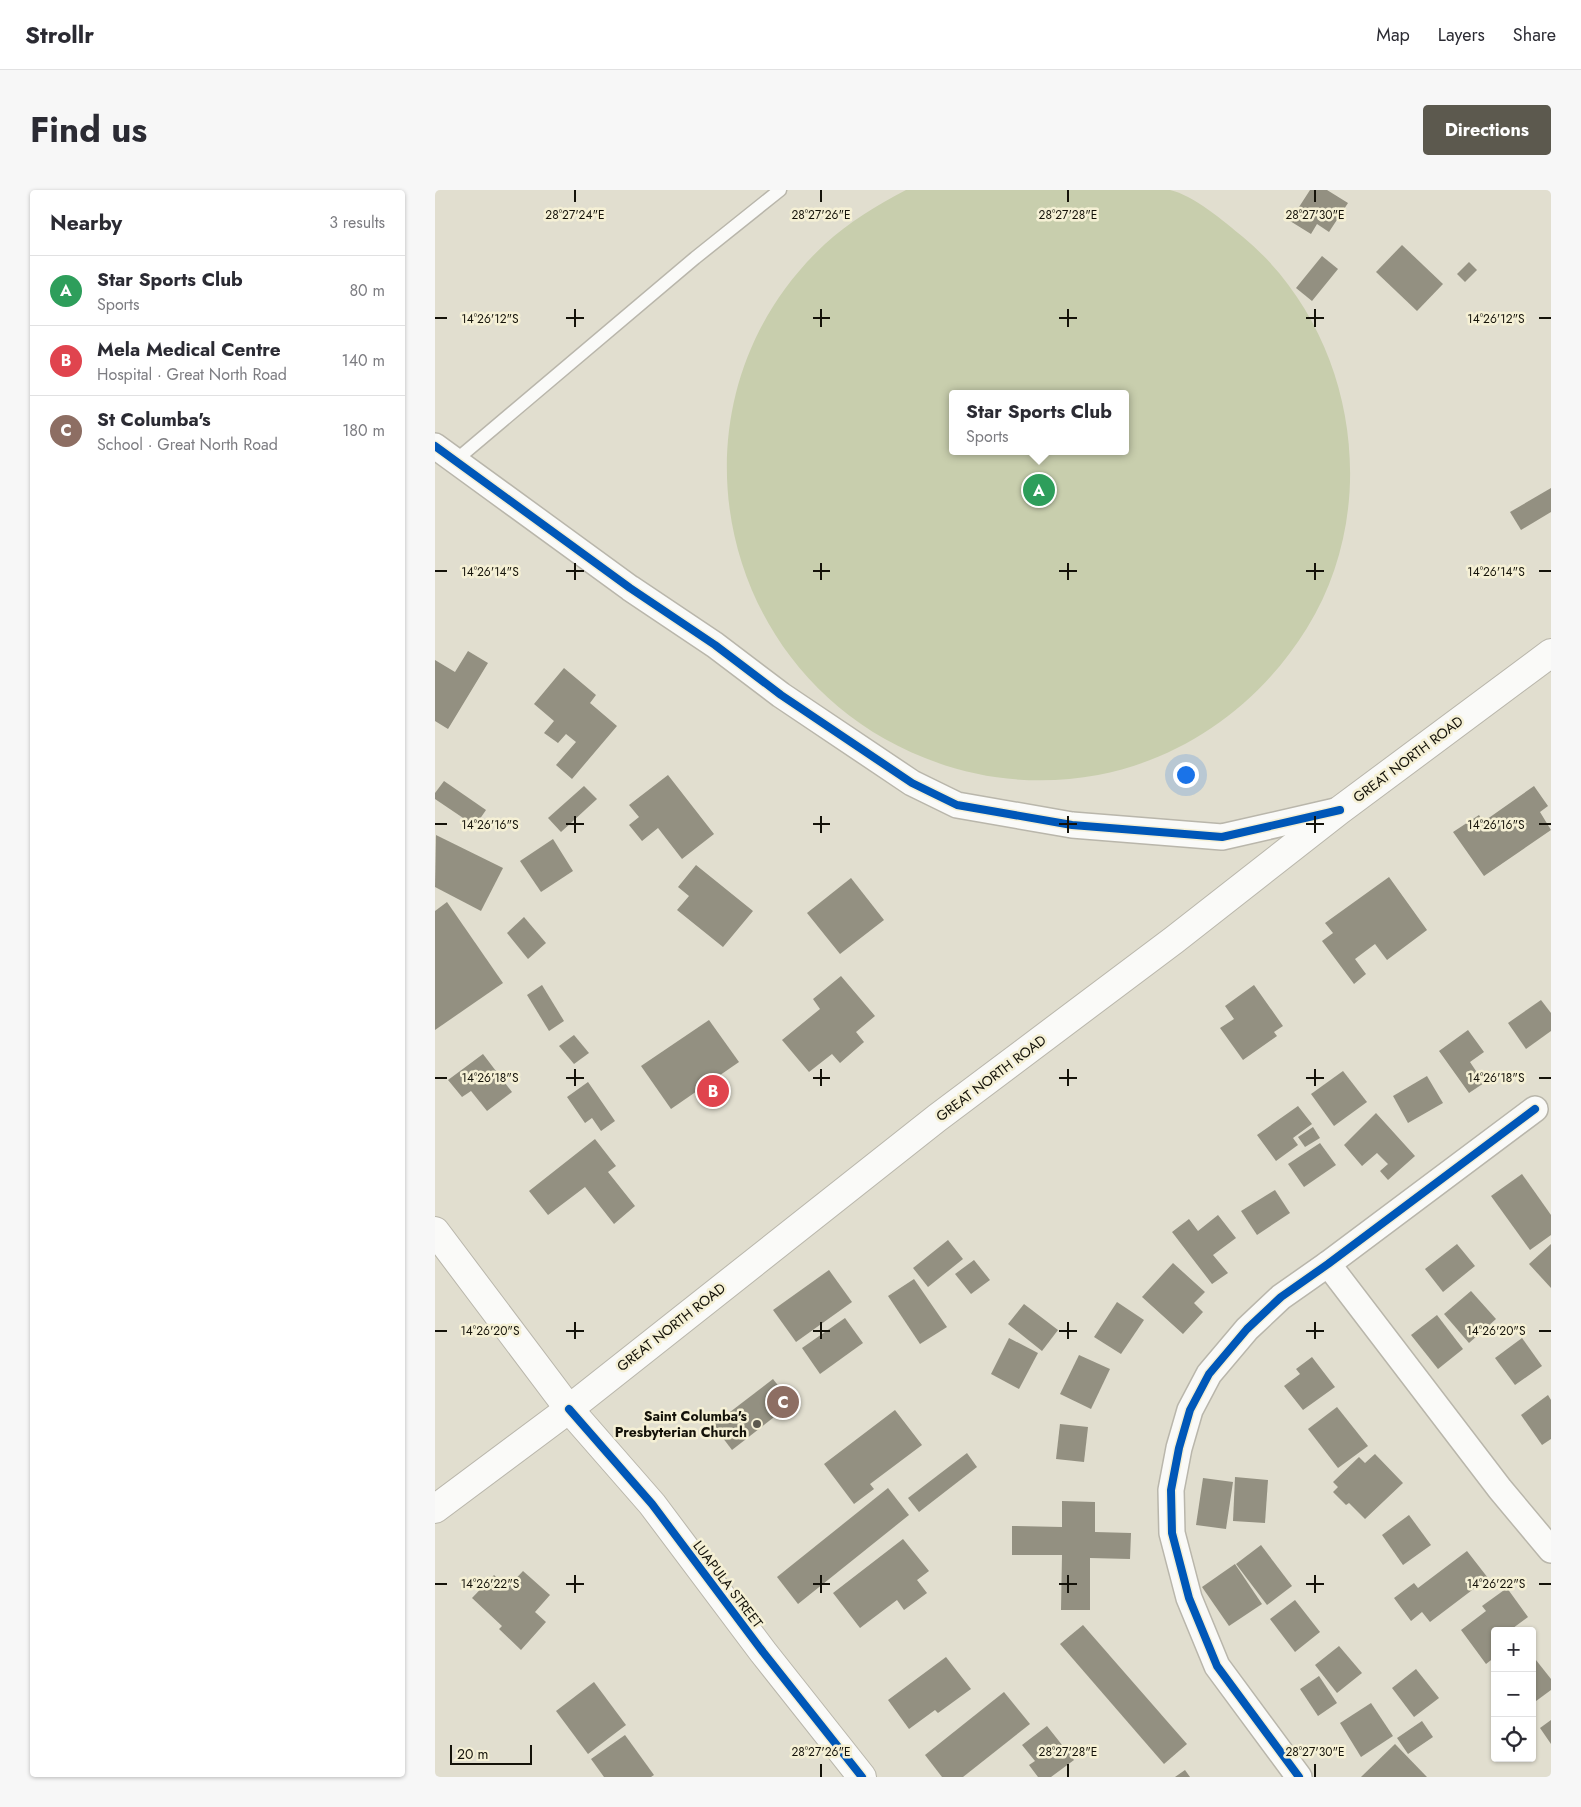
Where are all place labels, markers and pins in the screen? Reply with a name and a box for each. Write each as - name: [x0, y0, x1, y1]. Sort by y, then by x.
- pin: A: [1023, 471, 1055, 509]
- pin: B: [697, 1072, 729, 1110]
- pin: C: [767, 1383, 799, 1421]
- place label: Saint Columba's Presbyterian Church: [615, 1406, 748, 1442]
- marker: Saint Columba's Presbyterian Church: [751, 1418, 763, 1430]

